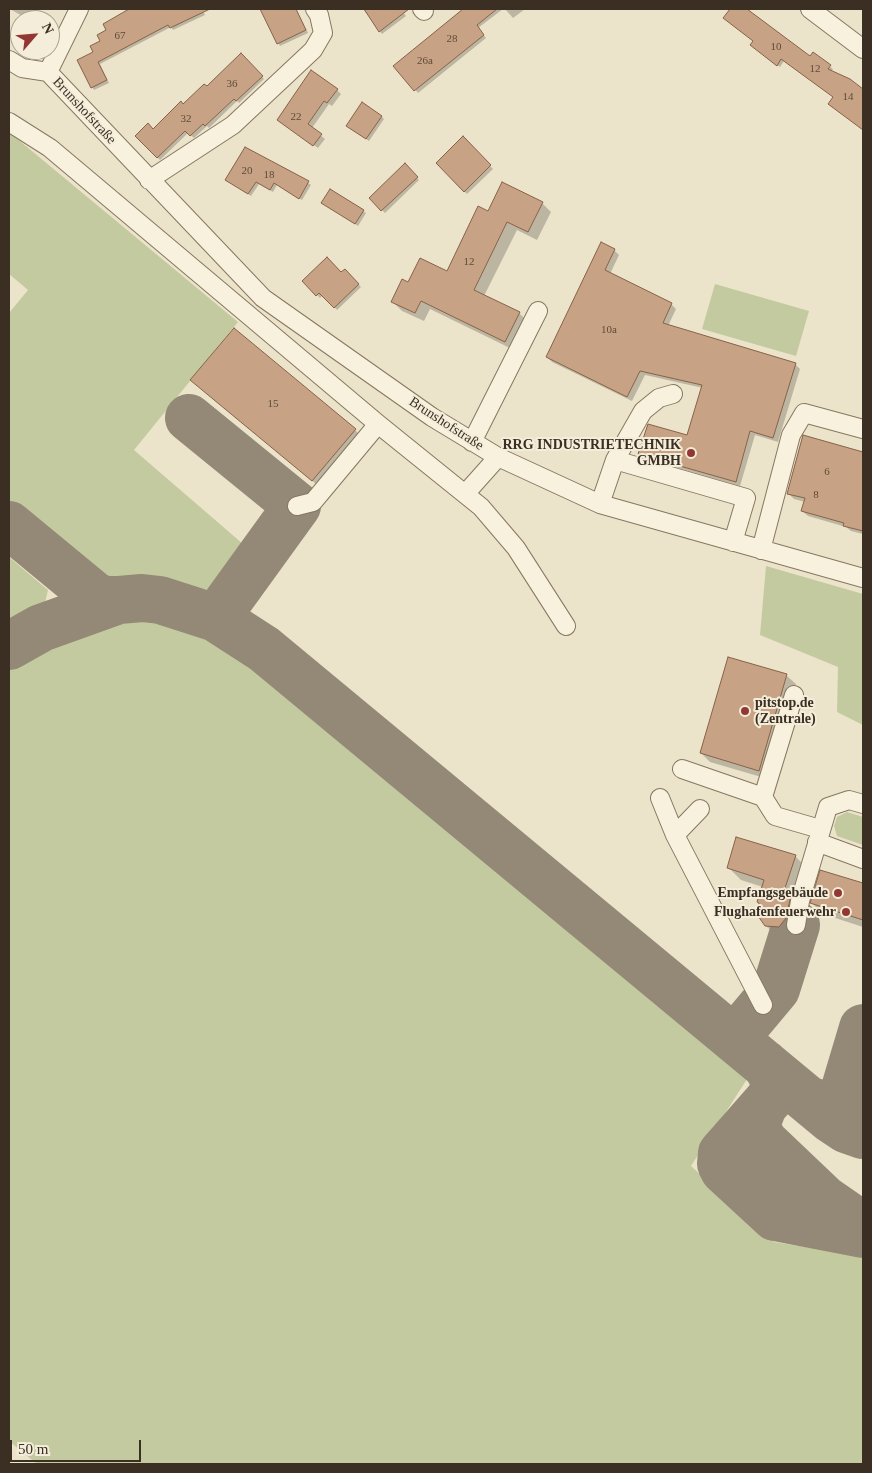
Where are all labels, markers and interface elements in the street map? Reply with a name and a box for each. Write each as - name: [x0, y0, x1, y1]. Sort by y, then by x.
- north arrow: [10, 10, 60, 60]
- text: N: [39, 21, 57, 36]
- house number: 67: [114, 29, 126, 43]
- house number: 28: [447, 32, 458, 46]
- house number: 10: [770, 40, 781, 54]
- house number: 26a: [417, 54, 433, 68]
- house number: 12: [810, 62, 820, 76]
- street label: Brunshofstraße: [49, 74, 119, 148]
- house number: 36: [226, 77, 238, 91]
- house number: 14: [842, 90, 854, 104]
- house number: 22: [290, 110, 302, 124]
- house number: 32: [180, 112, 192, 126]
- house number: 20: [242, 164, 252, 178]
- house number: 18: [264, 168, 274, 182]
- house number: 12: [464, 255, 474, 269]
- house number: 10a: [601, 323, 617, 337]
- street label: Brunshofstraße: [406, 394, 486, 454]
- house number: 15: [268, 397, 278, 411]
- place label: RRG INDUSTRIETECHNIK GMBH: [502, 437, 681, 470]
- marker: RRG INDUSTRIETECHNIK GMBH: [685, 447, 697, 459]
- house number: 6: [824, 465, 830, 479]
- house number: 8: [813, 488, 819, 502]
- place label: pitstop.de (Zentrale): [755, 695, 816, 728]
- marker: pitstop.de (Zentrale): [739, 705, 751, 717]
- place label: Empfangsgebäude: [718, 885, 828, 901]
- marker: Empfangsgebäude: [832, 887, 844, 899]
- place label: Flughafenfeuerwehr: [714, 904, 836, 920]
- marker: Flughafenfeuerwehr: [840, 906, 852, 918]
- scale bar: [12, 1430, 144, 1462]
- text: 50 m: [18, 1441, 48, 1457]

